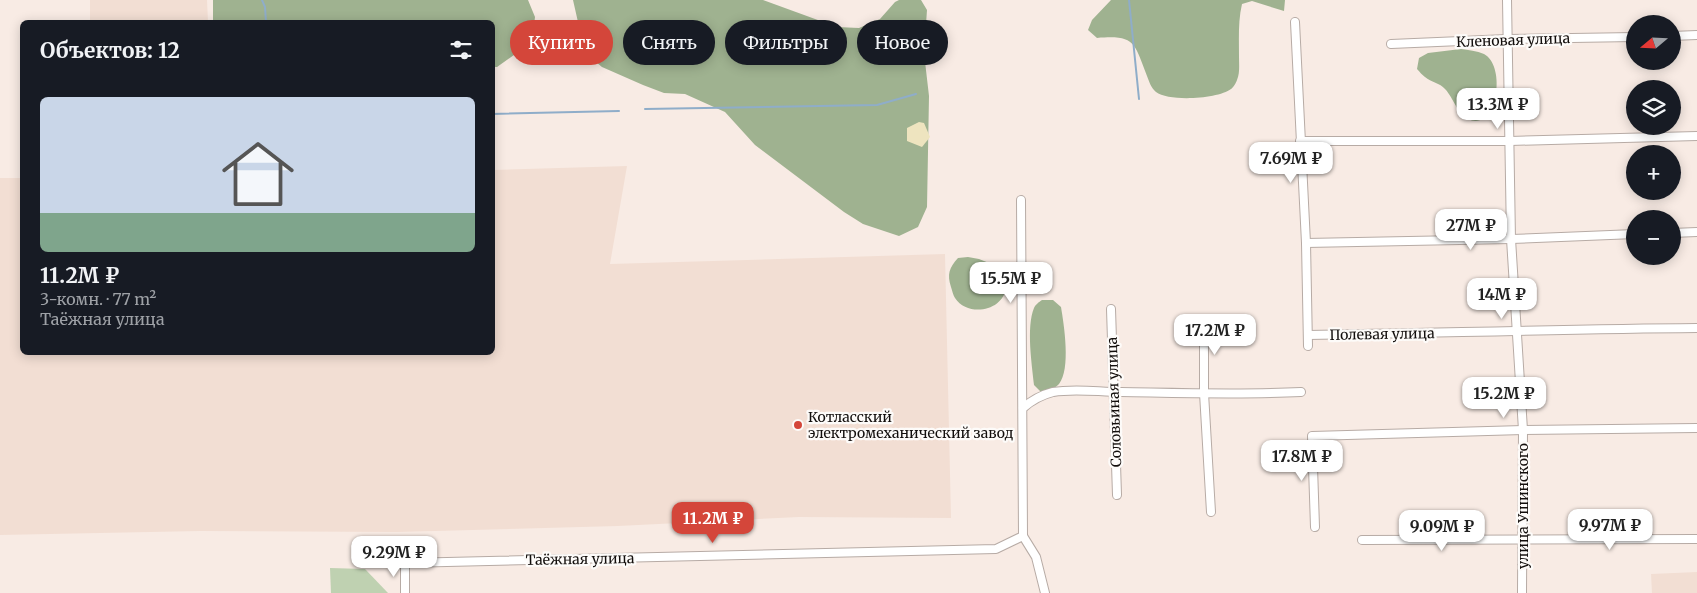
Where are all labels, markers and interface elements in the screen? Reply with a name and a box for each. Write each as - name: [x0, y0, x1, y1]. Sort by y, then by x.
- north arrow: [1626, 15, 1681, 70]
- map controls: [1626, 15, 1681, 265]
- chip: Купить: [510, 20, 613, 65]
- chip: Снять: [623, 20, 715, 65]
- chip: Фильтры: [725, 20, 847, 65]
- chip: Новое: [857, 20, 948, 65]
- street label: Кленовая улица: [1456, 29, 1571, 51]
- icon: filters: [447, 36, 475, 64]
- text: Объектов: 12: [40, 37, 180, 64]
- button: layers: [1626, 80, 1681, 135]
- pin: 13.3M ₽: [1452, 88, 1544, 130]
- text: 13.3M ₽: [1468, 94, 1528, 114]
- icon: home: [213, 129, 303, 219]
- pin: 7.69M ₽: [1245, 142, 1337, 184]
- button: +: [1626, 145, 1681, 200]
- text: 7.69M ₽: [1260, 148, 1322, 168]
- pin: 27M ₽: [1436, 208, 1506, 251]
- button: −: [1626, 210, 1681, 265]
- text: 27M ₽: [1446, 215, 1496, 235]
- text: 11.2M ₽: [40, 262, 119, 289]
- pin: 15.5M ₽: [965, 262, 1057, 304]
- text: 15.5M ₽: [981, 268, 1041, 288]
- pin: 14M ₽: [1467, 278, 1537, 320]
- text: 14M ₽: [1478, 284, 1526, 304]
- text: 3-комн. · 77 m²: [40, 289, 156, 309]
- text: Таёжная улица: [40, 309, 164, 329]
- pin: 17.2M ₽: [1169, 314, 1261, 356]
- text: 17.2M ₽: [1185, 320, 1245, 340]
- street label: Полевая улица: [1329, 324, 1435, 344]
- street label: Соловьиная улица: [1103, 336, 1125, 468]
- pin: 15.2M ₽: [1458, 376, 1550, 419]
- text: 15.2M ₽: [1473, 383, 1535, 403]
- place label: Котласский электромеханический завод: [808, 408, 1014, 442]
- marker: Котласский электромеханический завод: [792, 419, 804, 431]
- pin: 17.8M ₽: [1256, 440, 1348, 482]
- street label: улица Ушинского: [1514, 443, 1532, 569]
- text: 17.8M ₽: [1272, 446, 1332, 466]
- pin: 11.2M ₽: [667, 502, 759, 544]
- text: 11.2M ₽: [683, 508, 743, 528]
- pin: 9.97M ₽: [1564, 508, 1656, 551]
- pin: 9.09M ₽: [1396, 510, 1488, 552]
- text: 9.97M ₽: [1579, 515, 1641, 535]
- text: 9.09M ₽: [1410, 516, 1474, 536]
- pin: 9.29M ₽: [348, 536, 440, 578]
- text: 9.29M ₽: [362, 542, 426, 562]
- street label: Таёжная улица: [525, 549, 635, 569]

